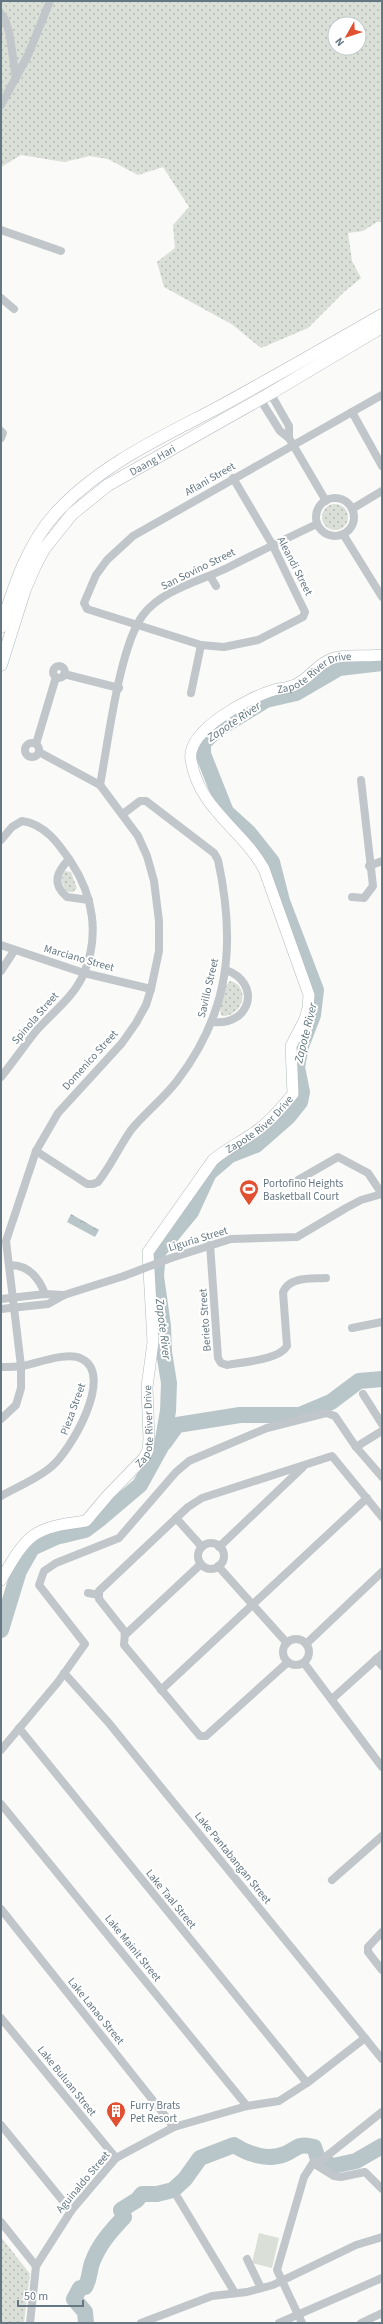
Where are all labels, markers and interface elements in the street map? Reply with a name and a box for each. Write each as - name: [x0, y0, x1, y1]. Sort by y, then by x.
- north arrow: [327, 16, 367, 56]
- text: N: [331, 34, 348, 50]
- street label: Daang Hari: [126, 441, 178, 479]
- street label: Aflani Street: [182, 458, 238, 499]
- street label: Aleandi Street: [274, 534, 316, 598]
- street label: San Sovino Street: [158, 544, 238, 593]
- street label: Zapote River Drive: [276, 648, 352, 697]
- water label: Zapote River: [203, 697, 265, 747]
- street label: Marciano Street: [42, 941, 116, 975]
- street label: Savillo Street: [194, 957, 222, 1019]
- street label: Spinola Street: [8, 988, 62, 1047]
- water label: Zapote River: [290, 1000, 322, 1066]
- street label: Domenico Street: [59, 1026, 121, 1093]
- street label: Zapote River Drive: [222, 1092, 297, 1156]
- place label: Portofino Heights Basketball Court: [263, 1176, 344, 1204]
- sports icon: Portofino Heights Basketball Court: [238, 1178, 260, 1206]
- street label: Liguria Street: [166, 1223, 230, 1255]
- street label: Berieto Street: [195, 1288, 215, 1352]
- water label: Zapote River: [151, 1296, 175, 1361]
- street label: Pieza Street: [57, 1381, 89, 1437]
- street label: Zapote River Drive: [132, 1384, 157, 1470]
- street label: Lake Pantabangan Street: [191, 1809, 275, 1907]
- street label: Lake Taal Street: [142, 1866, 200, 1932]
- street label: Lake Mainit Street: [101, 1911, 165, 1985]
- street label: Lake Lanao Street: [64, 1974, 128, 2048]
- street label: Lake Buluan Street: [34, 2043, 100, 2119]
- place label: Furry Brats Pet Resort: [130, 2098, 181, 2126]
- building icon: Furry Brats Pet Resort: [105, 2100, 127, 2128]
- street label: Aguinaldo Street: [53, 2148, 113, 2216]
- scale bar: [18, 2282, 83, 2308]
- text: 50 m: [24, 2288, 48, 2305]

